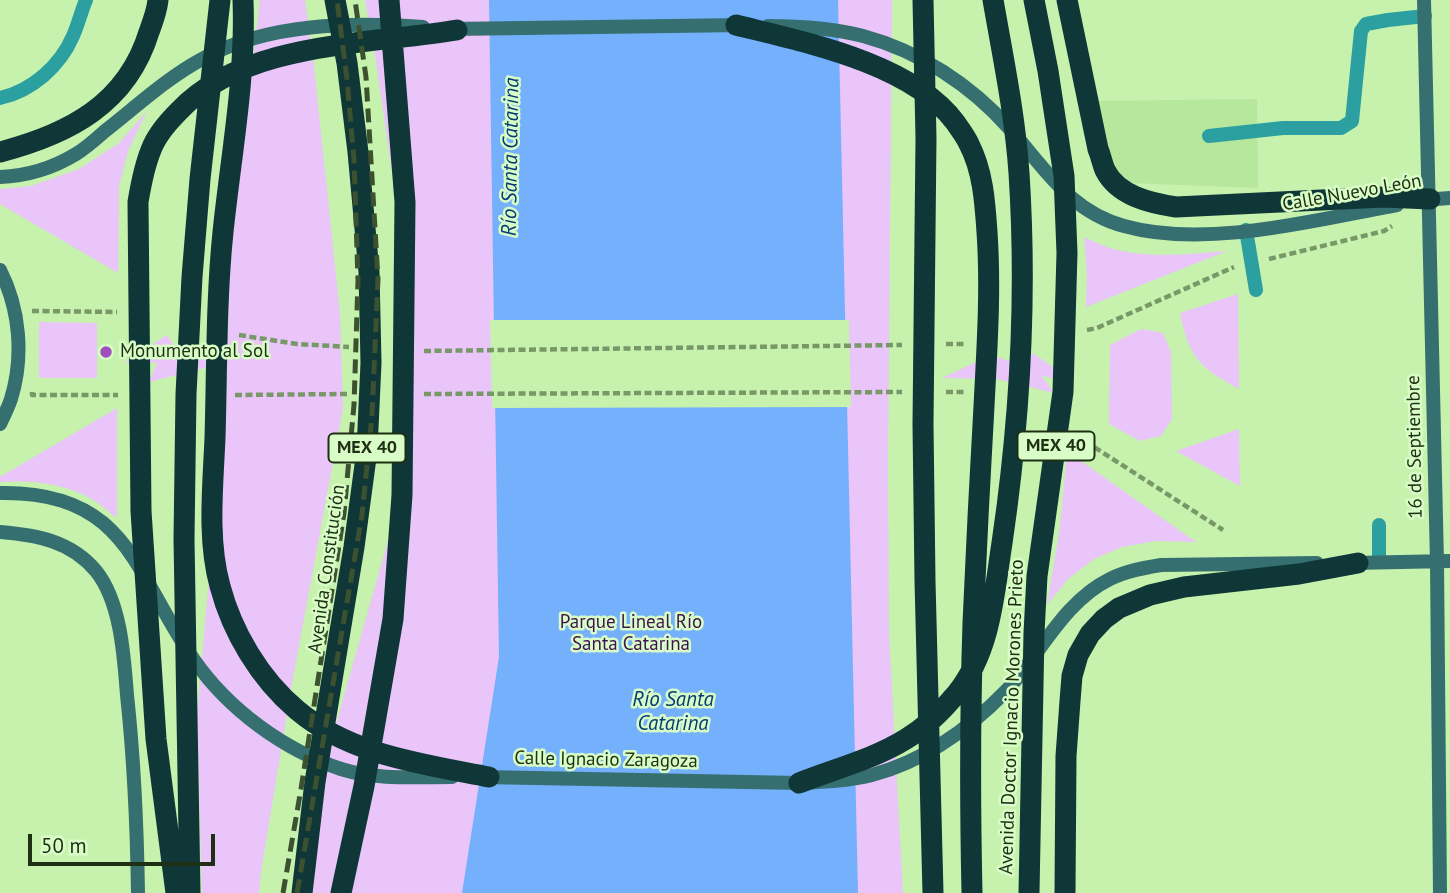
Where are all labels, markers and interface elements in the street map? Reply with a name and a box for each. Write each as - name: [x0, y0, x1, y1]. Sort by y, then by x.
- water label: Río Santa Catarina: [497, 78, 525, 236]
- street label: Calle Nuevo León: [1281, 170, 1423, 216]
- place label: Monumento al Sol: [120, 341, 269, 363]
- marker: Monumento al Sol: [98, 344, 114, 360]
- street label: 16 de Septiembre: [1402, 375, 1428, 519]
- road number: MEX 40: [1018, 432, 1094, 461]
- road number: MEX 40: [328, 434, 406, 462]
- street label: Avenida Constitución: [304, 483, 350, 655]
- street label: Avenida Doctor Ignacio Morones Prieto: [995, 559, 1029, 875]
- park label: Parque Lineal Río Santa Catarina: [560, 612, 702, 656]
- water label: Río Santa Catarina: [632, 687, 714, 737]
- street label: Calle Ignacio Zaragoza: [514, 747, 698, 773]
- scale bar: [32, 820, 219, 864]
- text: 50 m: [41, 832, 87, 859]

